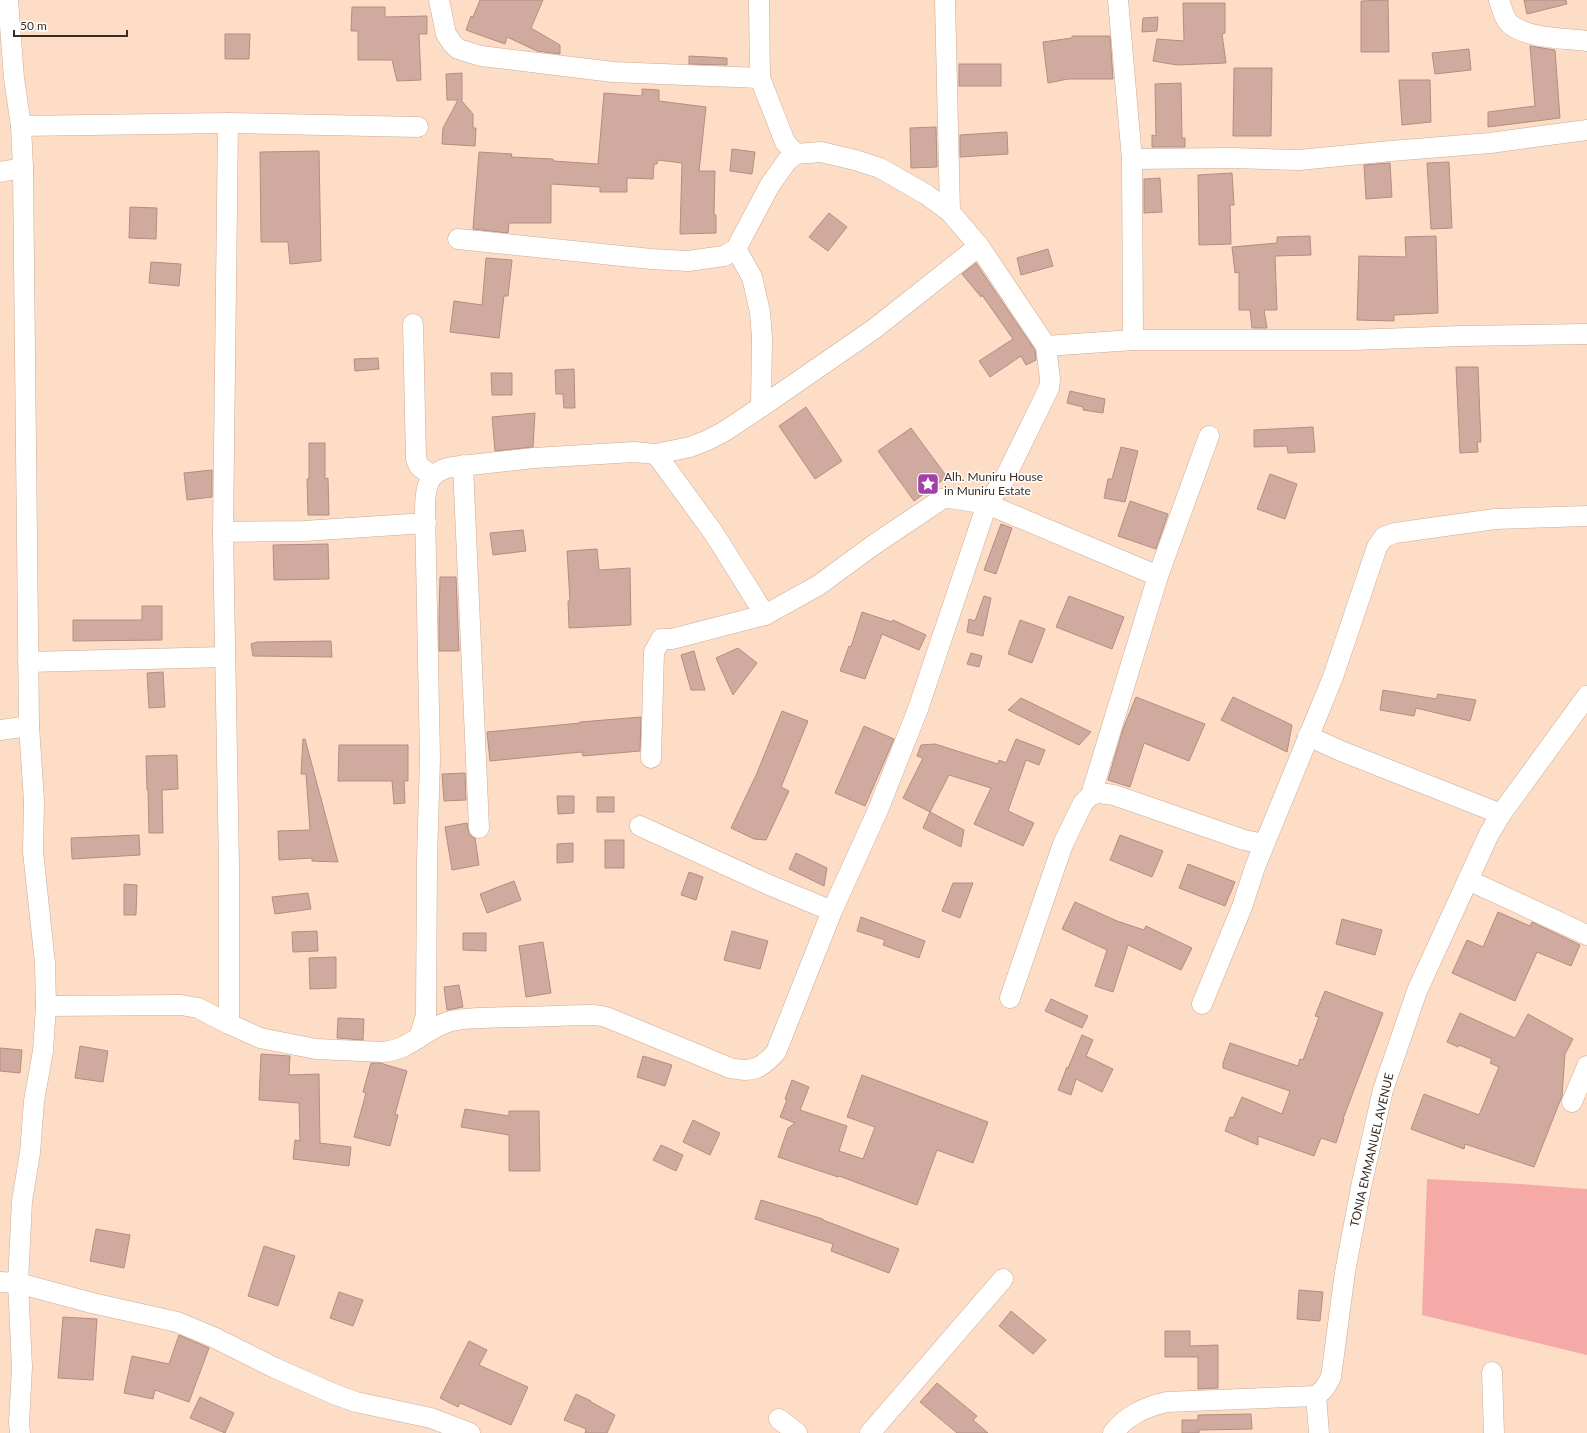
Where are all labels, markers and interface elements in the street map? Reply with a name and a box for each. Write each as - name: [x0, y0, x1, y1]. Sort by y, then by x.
- scale bar: [14, 12, 127, 38]
- text: 50 m: [20, 18, 47, 33]
- place label: Alh. Muniru House in Muniru Estate: [944, 469, 1043, 498]
- place icon: Alh. Muniru House in Muniru Estate: [915, 471, 941, 497]
- street label: TONIA EMMANUEL AVENUE: [1346, 1071, 1397, 1228]

